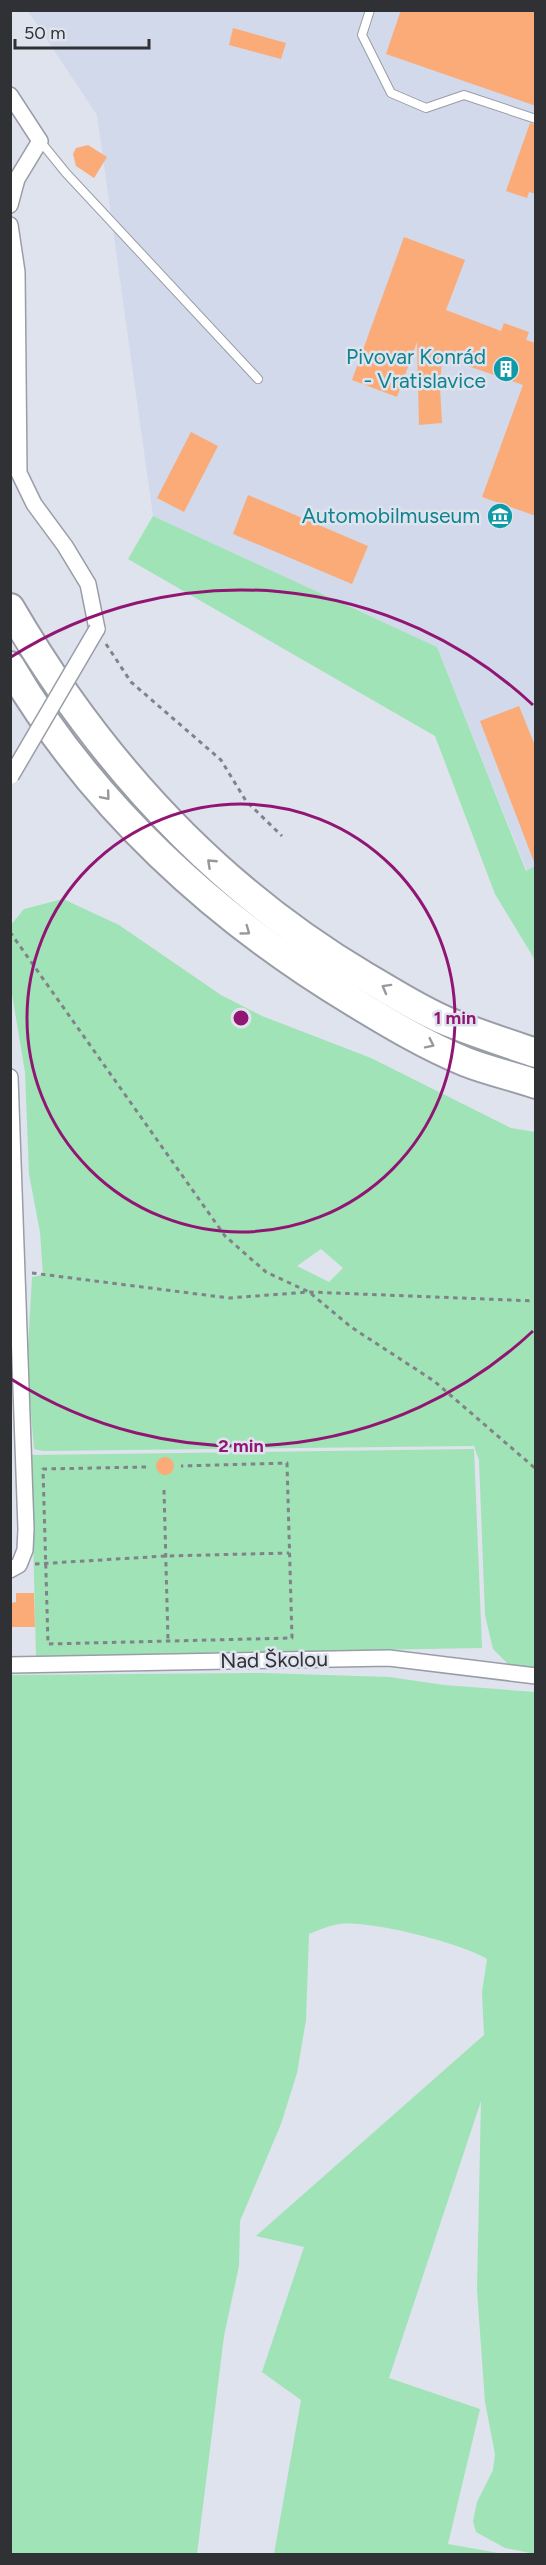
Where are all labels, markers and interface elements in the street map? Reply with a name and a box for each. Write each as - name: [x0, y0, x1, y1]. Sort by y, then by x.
- scale bar: [15, 12, 148, 50]
- text: 50 m: [24, 22, 66, 44]
- place label: Pivovar Konrád - Vratislavice: [346, 344, 486, 393]
- building icon: Pivovar Konrád - Vratislavice: [491, 354, 521, 384]
- museum icon: Automobilmuseum: [485, 501, 515, 531]
- place label: Automobilmuseum: [302, 503, 480, 528]
- one-way arrow: [99, 789, 110, 800]
- one-way arrow: [208, 859, 219, 870]
- one-way arrow: [240, 924, 251, 935]
- one-way arrow: [382, 984, 392, 995]
- text: 1 min: [434, 1007, 476, 1029]
- centre of rings: [231, 1008, 251, 1028]
- one-way arrow: [423, 1036, 434, 1048]
- text: 2 min: [218, 1435, 264, 1457]
- street label: Nad Školou: [220, 1646, 328, 1673]

